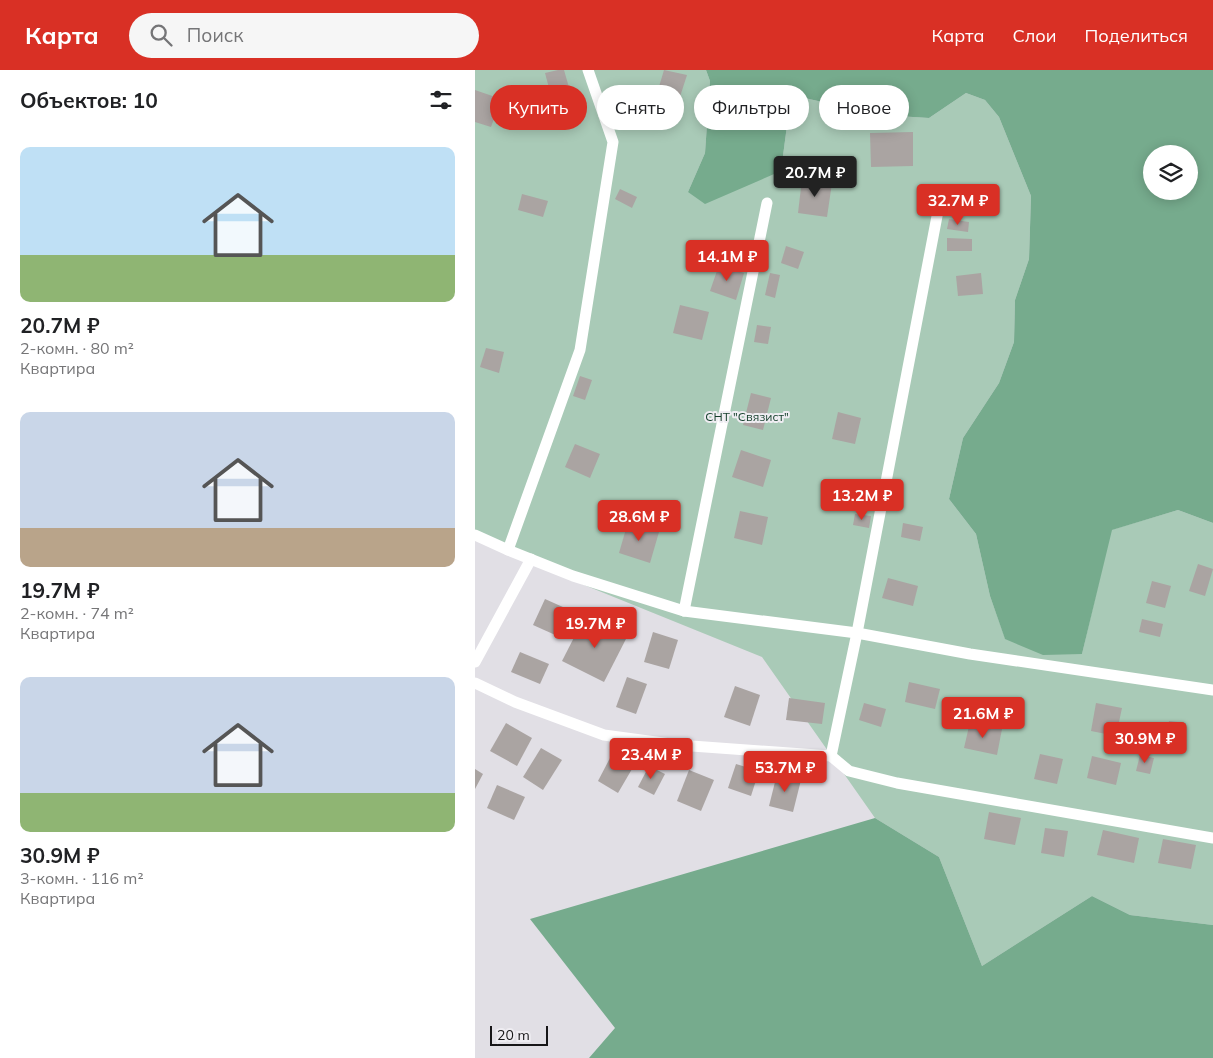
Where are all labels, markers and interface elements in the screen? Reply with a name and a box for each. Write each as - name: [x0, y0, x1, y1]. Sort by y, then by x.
- search box: [129, 13, 479, 58]
- text: Карта: [25, 20, 99, 50]
- icon: search: [147, 21, 175, 49]
- text: Поиск: [187, 23, 244, 47]
- text: Карта: [932, 24, 984, 47]
- text: Слои: [1012, 24, 1057, 47]
- text: Поделиться: [1085, 24, 1188, 47]
- chip: Купить: [490, 85, 587, 130]
- chip: Снять: [597, 85, 684, 130]
- chip: Фильтры: [694, 85, 809, 130]
- chip: Новое: [819, 85, 909, 130]
- icon: filters: [427, 86, 455, 114]
- text: Объектов: 10: [20, 87, 158, 113]
- map controls: [1143, 145, 1198, 200]
- button: layers: [1143, 145, 1198, 200]
- pin: 20.7M ₽: [769, 156, 861, 198]
- text: 20.7M ₽: [785, 162, 845, 182]
- icon: home: [193, 180, 283, 270]
- pin: 32.7M ₽: [912, 184, 1004, 226]
- text: 32.7M ₽: [928, 190, 988, 210]
- pin: 14.1M ₽: [681, 240, 773, 282]
- text: 14.1M ₽: [697, 246, 757, 266]
- text: 20.7M ₽: [20, 312, 100, 338]
- text: 2-комн. · 80 m²: [20, 338, 134, 358]
- text: Квартира: [20, 358, 95, 378]
- park label: СНТ "Связист": [705, 409, 789, 424]
- icon: home: [193, 445, 283, 535]
- pin: 13.2M ₽: [816, 478, 908, 521]
- text: 13.2M ₽: [832, 485, 892, 505]
- pin: 28.6M ₽: [593, 500, 685, 542]
- text: 28.6M ₽: [609, 506, 669, 526]
- text: 19.7M ₽: [20, 577, 100, 603]
- text: 2-комн. · 74 m²: [20, 603, 134, 623]
- pin: 19.7M ₽: [549, 606, 641, 649]
- text: 19.7M ₽: [565, 613, 625, 633]
- text: Квартира: [20, 623, 95, 643]
- pin: 21.6M ₽: [937, 696, 1029, 739]
- text: 21.6M ₽: [953, 703, 1013, 723]
- icon: home: [193, 710, 283, 800]
- pin: 30.9M ₽: [1099, 722, 1191, 764]
- text: 30.9M ₽: [1115, 728, 1175, 748]
- pin: 23.4M ₽: [605, 738, 697, 780]
- text: 23.4M ₽: [621, 744, 681, 764]
- pin: 53.7M ₽: [739, 750, 831, 793]
- text: 53.7M ₽: [755, 757, 815, 777]
- text: 30.9M ₽: [20, 842, 100, 868]
- text: 3-комн. · 116 m²: [20, 868, 144, 888]
- text: Квартира: [20, 888, 95, 908]
- scale bar: [490, 1023, 547, 1046]
- text: 20 m: [497, 1026, 530, 1044]

